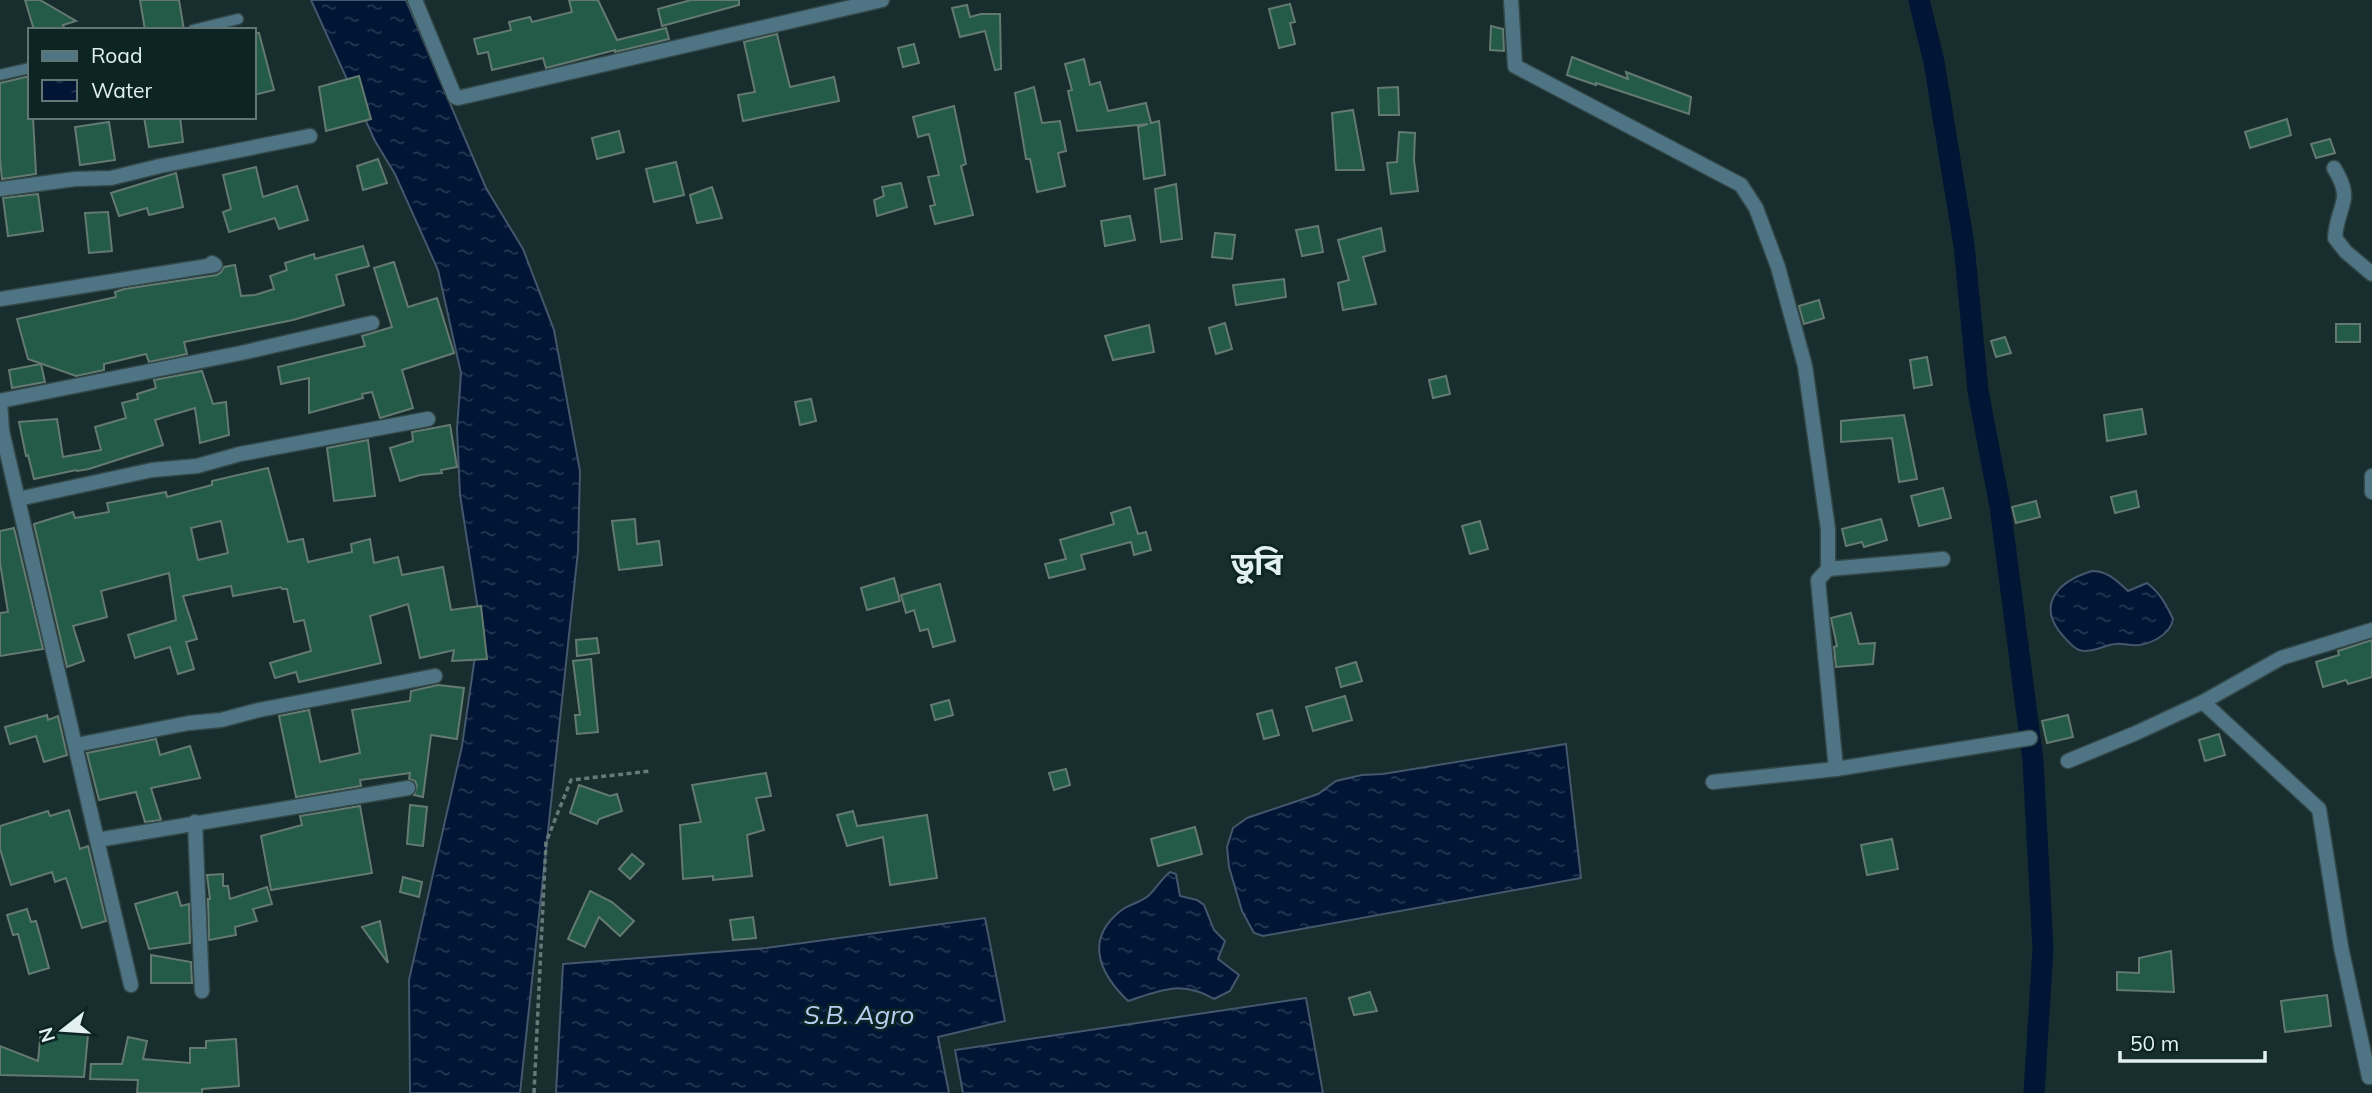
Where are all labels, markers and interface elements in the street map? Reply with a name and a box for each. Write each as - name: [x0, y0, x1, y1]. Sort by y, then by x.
- legend: [28, 28, 256, 119]
- text: Road: [91, 42, 142, 68]
- text: Water: [91, 77, 152, 103]
- district label: ডুবি: [1230, 543, 1283, 585]
- north arrow: [28, 995, 98, 1065]
- water label: S.B. Agro: [804, 998, 914, 1031]
- scale bar: [2120, 1020, 2265, 1064]
- text: N: [33, 1025, 60, 1045]
- text: 50 m: [2130, 1030, 2179, 1056]

